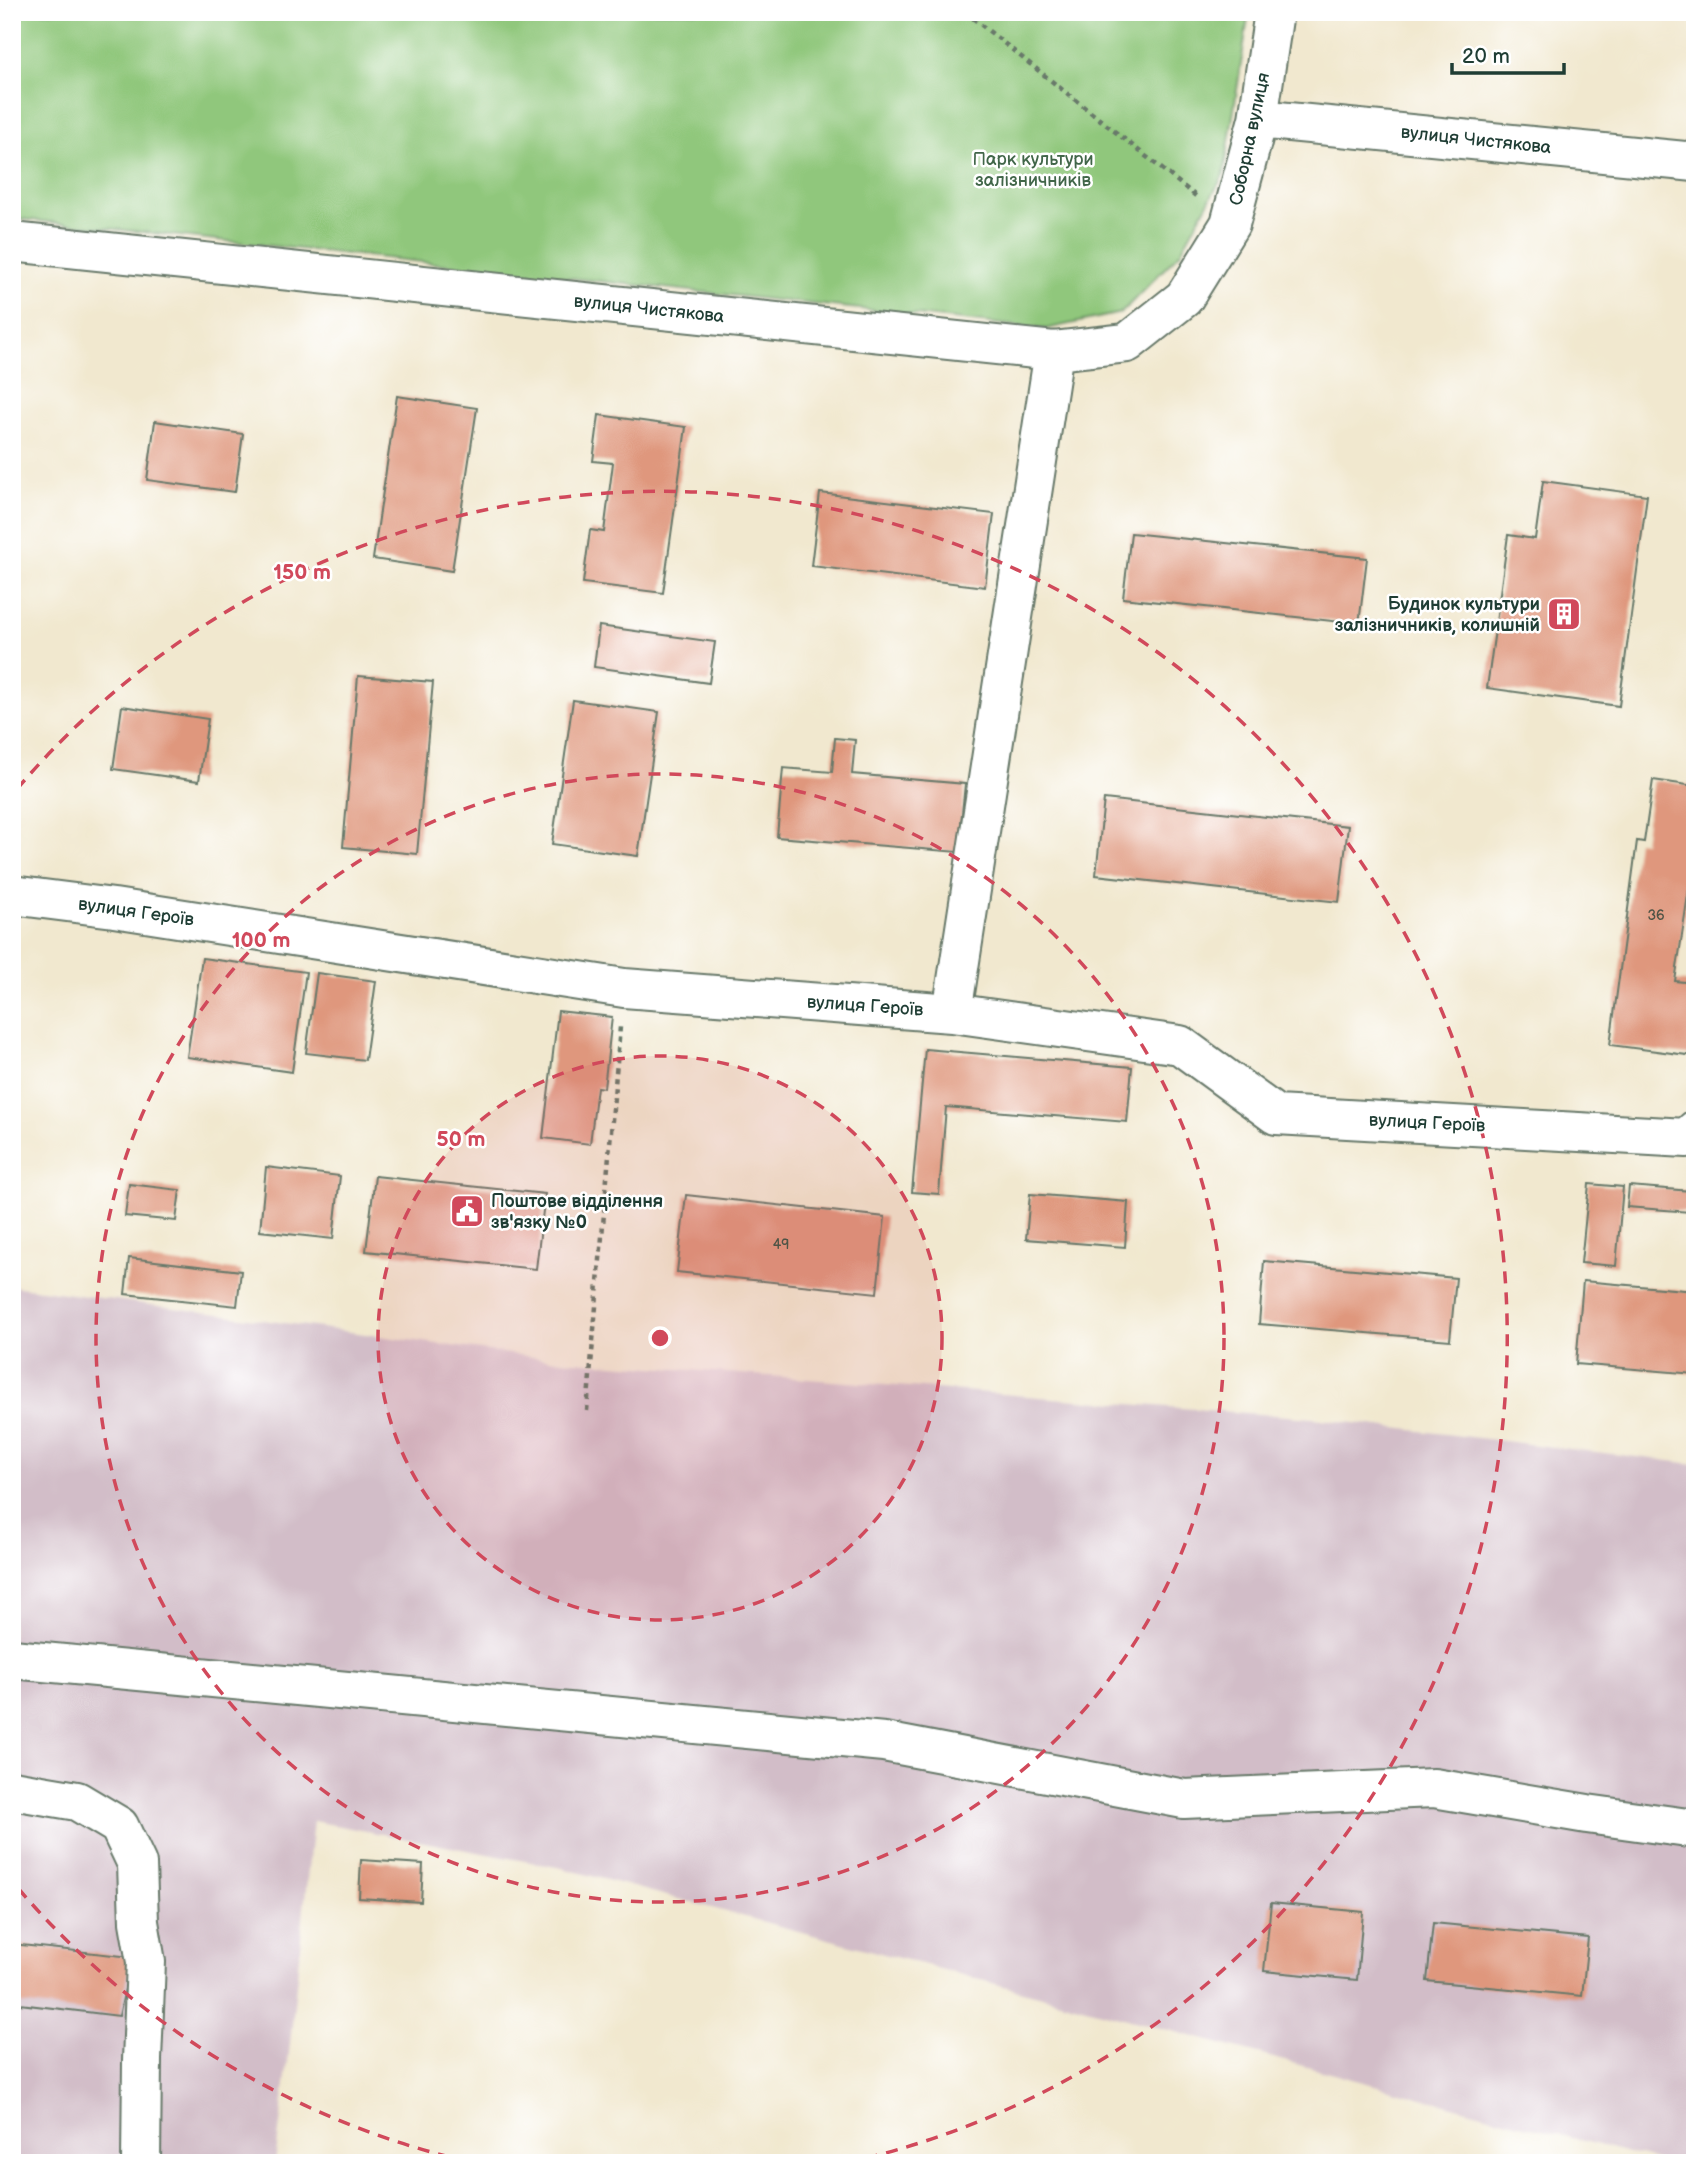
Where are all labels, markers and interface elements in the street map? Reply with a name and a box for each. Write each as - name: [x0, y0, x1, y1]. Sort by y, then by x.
- scale bar: [1452, 32, 1564, 76]
- text: 20 m: [1462, 44, 1510, 69]
- street label: Соборна вулиця: [1226, 71, 1274, 207]
- street label: вулиця Чистякова: [1400, 122, 1553, 158]
- park label: Парк культури залізничників: [973, 149, 1094, 191]
- street label: вулиця Чистякова: [573, 291, 726, 327]
- text: 150 m: [273, 560, 331, 585]
- place label: Будинок культури залізничників, колишній: [1335, 594, 1540, 636]
- building icon: Будинок культури залізничників, колишній: [1545, 595, 1583, 633]
- street label: вулиця Героїв: [77, 893, 196, 931]
- house number: 36: [1647, 907, 1665, 924]
- text: 100 m: [232, 928, 290, 953]
- street label: вулиця Героїв: [806, 991, 924, 1021]
- street label: вулиця Героїв: [1368, 1109, 1486, 1137]
- text: 50 m: [437, 1127, 485, 1152]
- place label: Поштове відділення зв'язку №0: [491, 1191, 663, 1233]
- public building icon: Поштове відділення зв'язку №0: [448, 1192, 486, 1230]
- house number: 49: [773, 1236, 789, 1253]
- centre of rings: [648, 1326, 672, 1350]

